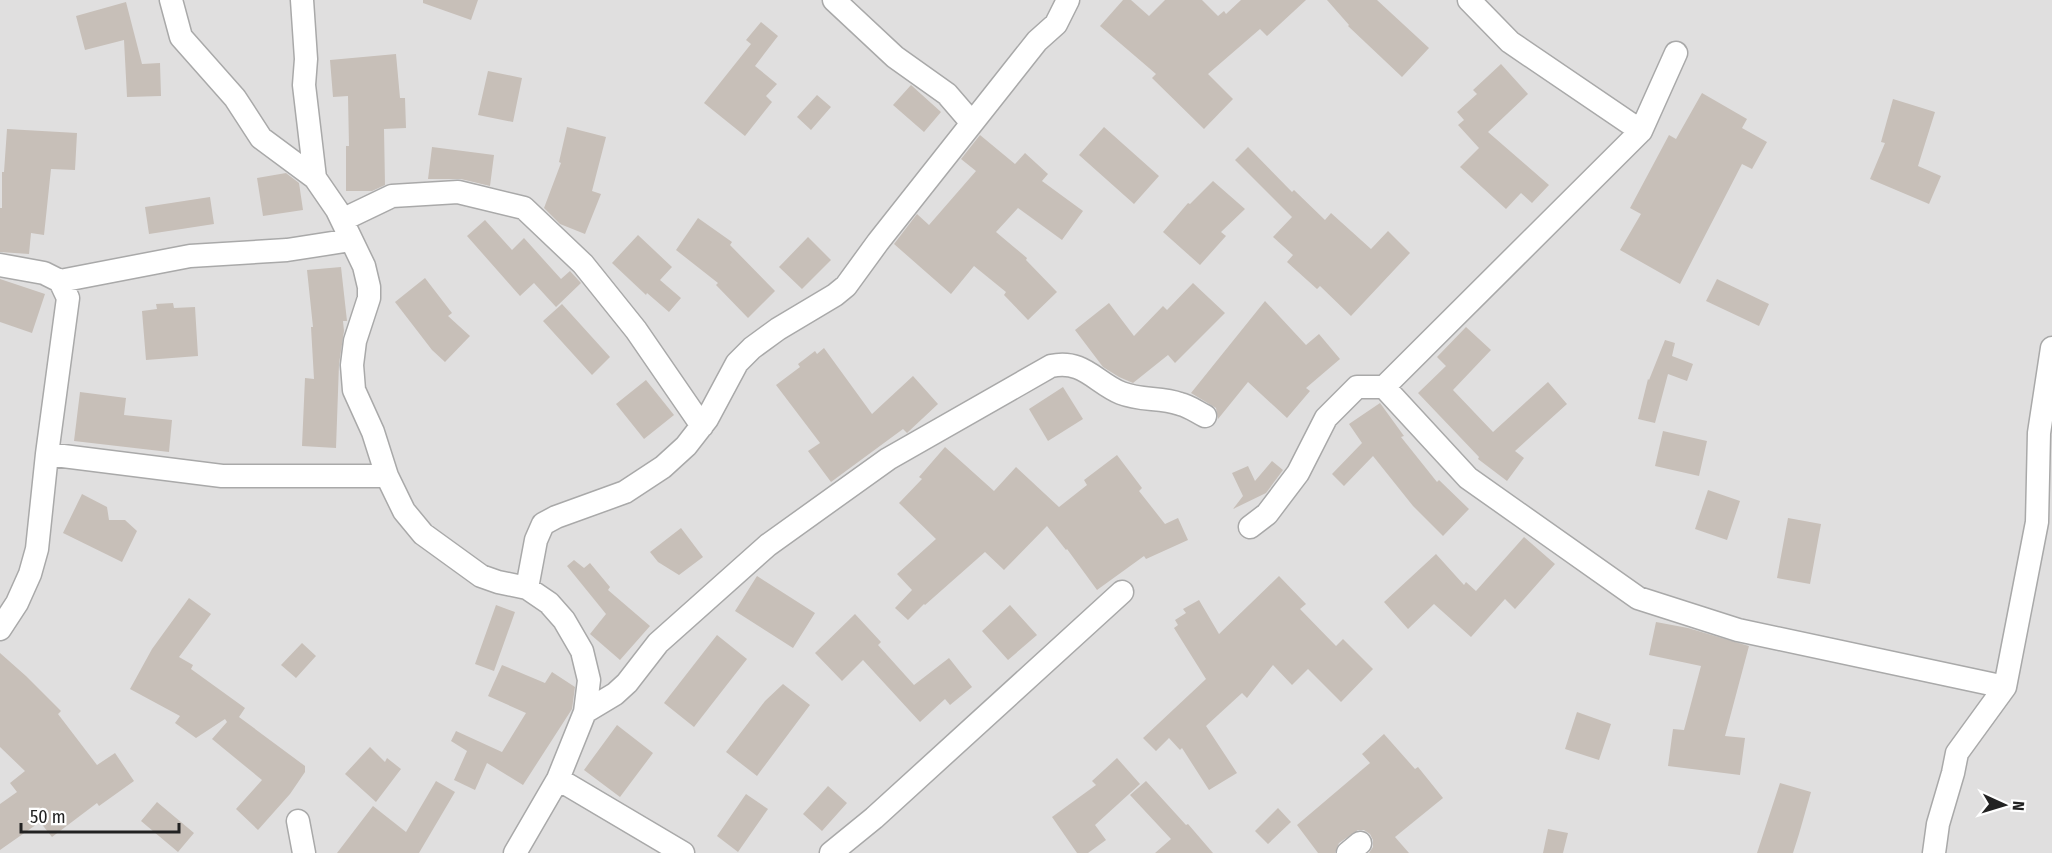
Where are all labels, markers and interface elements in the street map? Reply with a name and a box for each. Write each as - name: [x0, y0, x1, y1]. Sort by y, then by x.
- north arrow: [1974, 775, 2034, 835]
- scale bar: [21, 796, 178, 834]
- text: N: [2009, 801, 2028, 811]
- text: 50 m: [30, 806, 66, 828]

